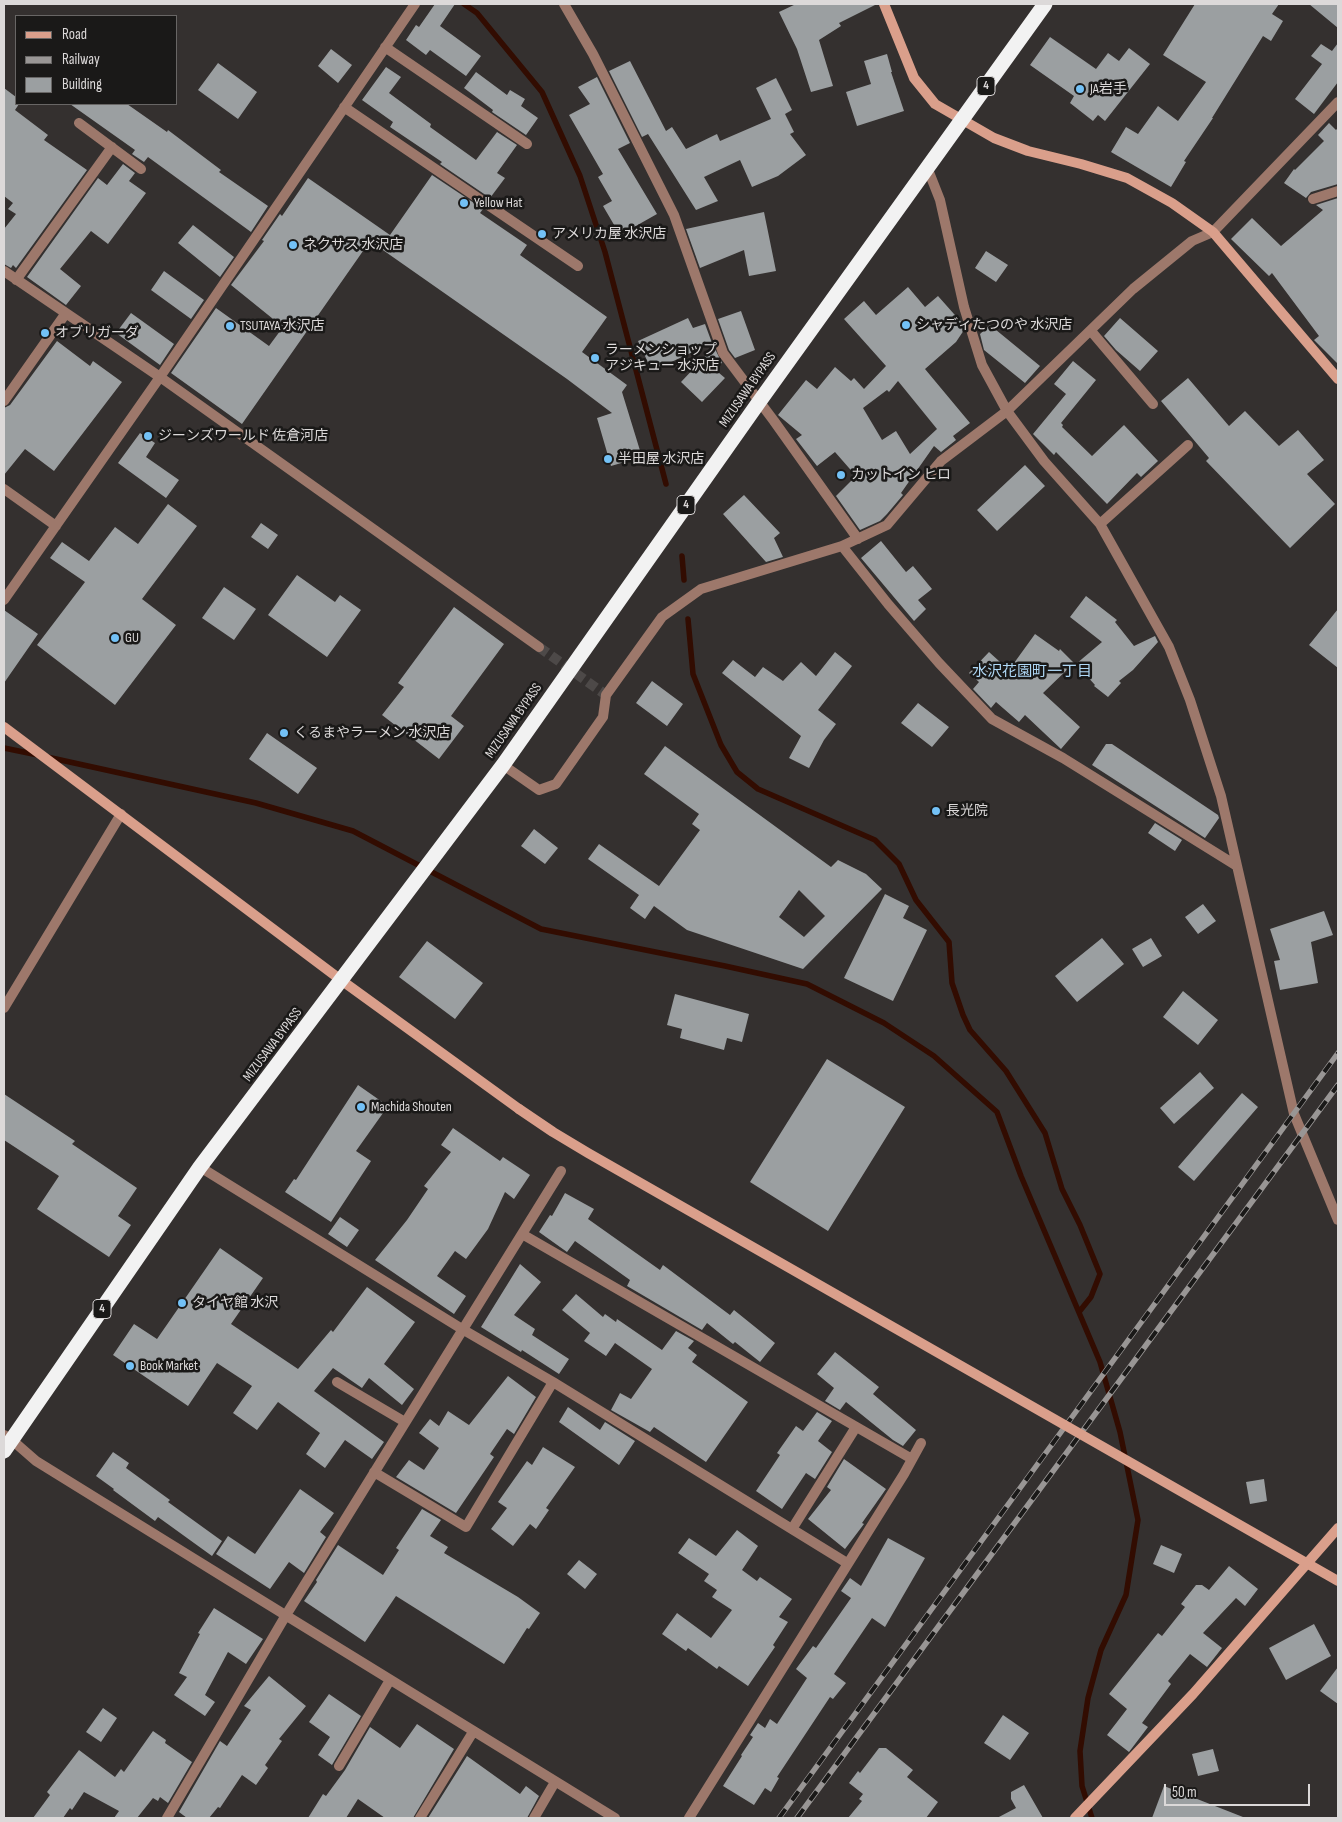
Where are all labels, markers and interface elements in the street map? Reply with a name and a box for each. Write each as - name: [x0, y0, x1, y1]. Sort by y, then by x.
- legend: [15, 15, 178, 105]
- text: Road: [62, 25, 87, 44]
- text: Railway: [62, 50, 100, 69]
- text: Building: [62, 75, 102, 94]
- road number: 4: [977, 76, 995, 95]
- place label: JA岩手: [1090, 81, 1127, 97]
- marker: JA岩手: [1074, 83, 1086, 95]
- place label: Yellow Hat: [474, 195, 523, 211]
- marker: Yellow Hat: [458, 197, 470, 209]
- place label: アメリカ屋 水沢店: [552, 226, 666, 242]
- marker: アメリカ屋 水沢店: [536, 228, 548, 240]
- place label: ネクサス 水沢店: [303, 237, 403, 253]
- marker: ネクサス 水沢店: [287, 239, 299, 251]
- place label: シャディたつのや 水沢店: [916, 317, 1072, 333]
- place label: TSUTAYA 水沢店: [240, 318, 324, 334]
- marker: シャディたつのや 水沢店: [900, 319, 912, 331]
- marker: TSUTAYA 水沢店: [224, 320, 236, 332]
- place label: オブリガーダ: [55, 325, 139, 341]
- marker: オブリガーダ: [39, 327, 51, 339]
- place label: ラーメンショップ アジキュー 水沢店: [605, 342, 719, 374]
- street label: MIZUSAWA BYPASS: [716, 349, 780, 431]
- marker: ラーメンショップ アジキュー 水沢店: [589, 352, 601, 364]
- place label: ジーンズワールド 佐倉河店: [158, 428, 328, 444]
- marker: ジーンズワールド 佐倉河店: [142, 430, 154, 442]
- place label: 半田屋 水沢店: [618, 451, 704, 467]
- marker: 半田屋 水沢店: [602, 453, 614, 465]
- place label: カットイン ヒロ: [851, 467, 951, 483]
- marker: カットイン ヒロ: [835, 469, 847, 481]
- road number: 4: [677, 496, 695, 514]
- place label: GU: [125, 630, 139, 646]
- marker: GU: [109, 632, 121, 644]
- district label: 水沢花園町一丁目: [972, 663, 1092, 681]
- street label: MIZUSAWA BYPASS: [482, 680, 546, 762]
- place label: くるまやラーメン 水沢店: [294, 725, 450, 741]
- marker: くるまやラーメン 水沢店: [278, 727, 290, 739]
- place label: 長光院: [946, 803, 988, 819]
- marker: 長光院: [930, 805, 942, 817]
- street label: MIZUSAWA BYPASS: [240, 1005, 306, 1085]
- place label: Machida Shouten: [371, 1099, 452, 1115]
- marker: Machida Shouten: [355, 1101, 367, 1113]
- place label: タイヤ館 水沢: [192, 1295, 278, 1311]
- marker: タイヤ館 水沢: [176, 1297, 188, 1309]
- road number: 4: [93, 1300, 111, 1318]
- place label: Book Market: [140, 1358, 198, 1374]
- marker: Book Market: [124, 1360, 136, 1372]
- scale bar: [1167, 1774, 1313, 1806]
- text: 50 m: [1172, 1783, 1197, 1802]

